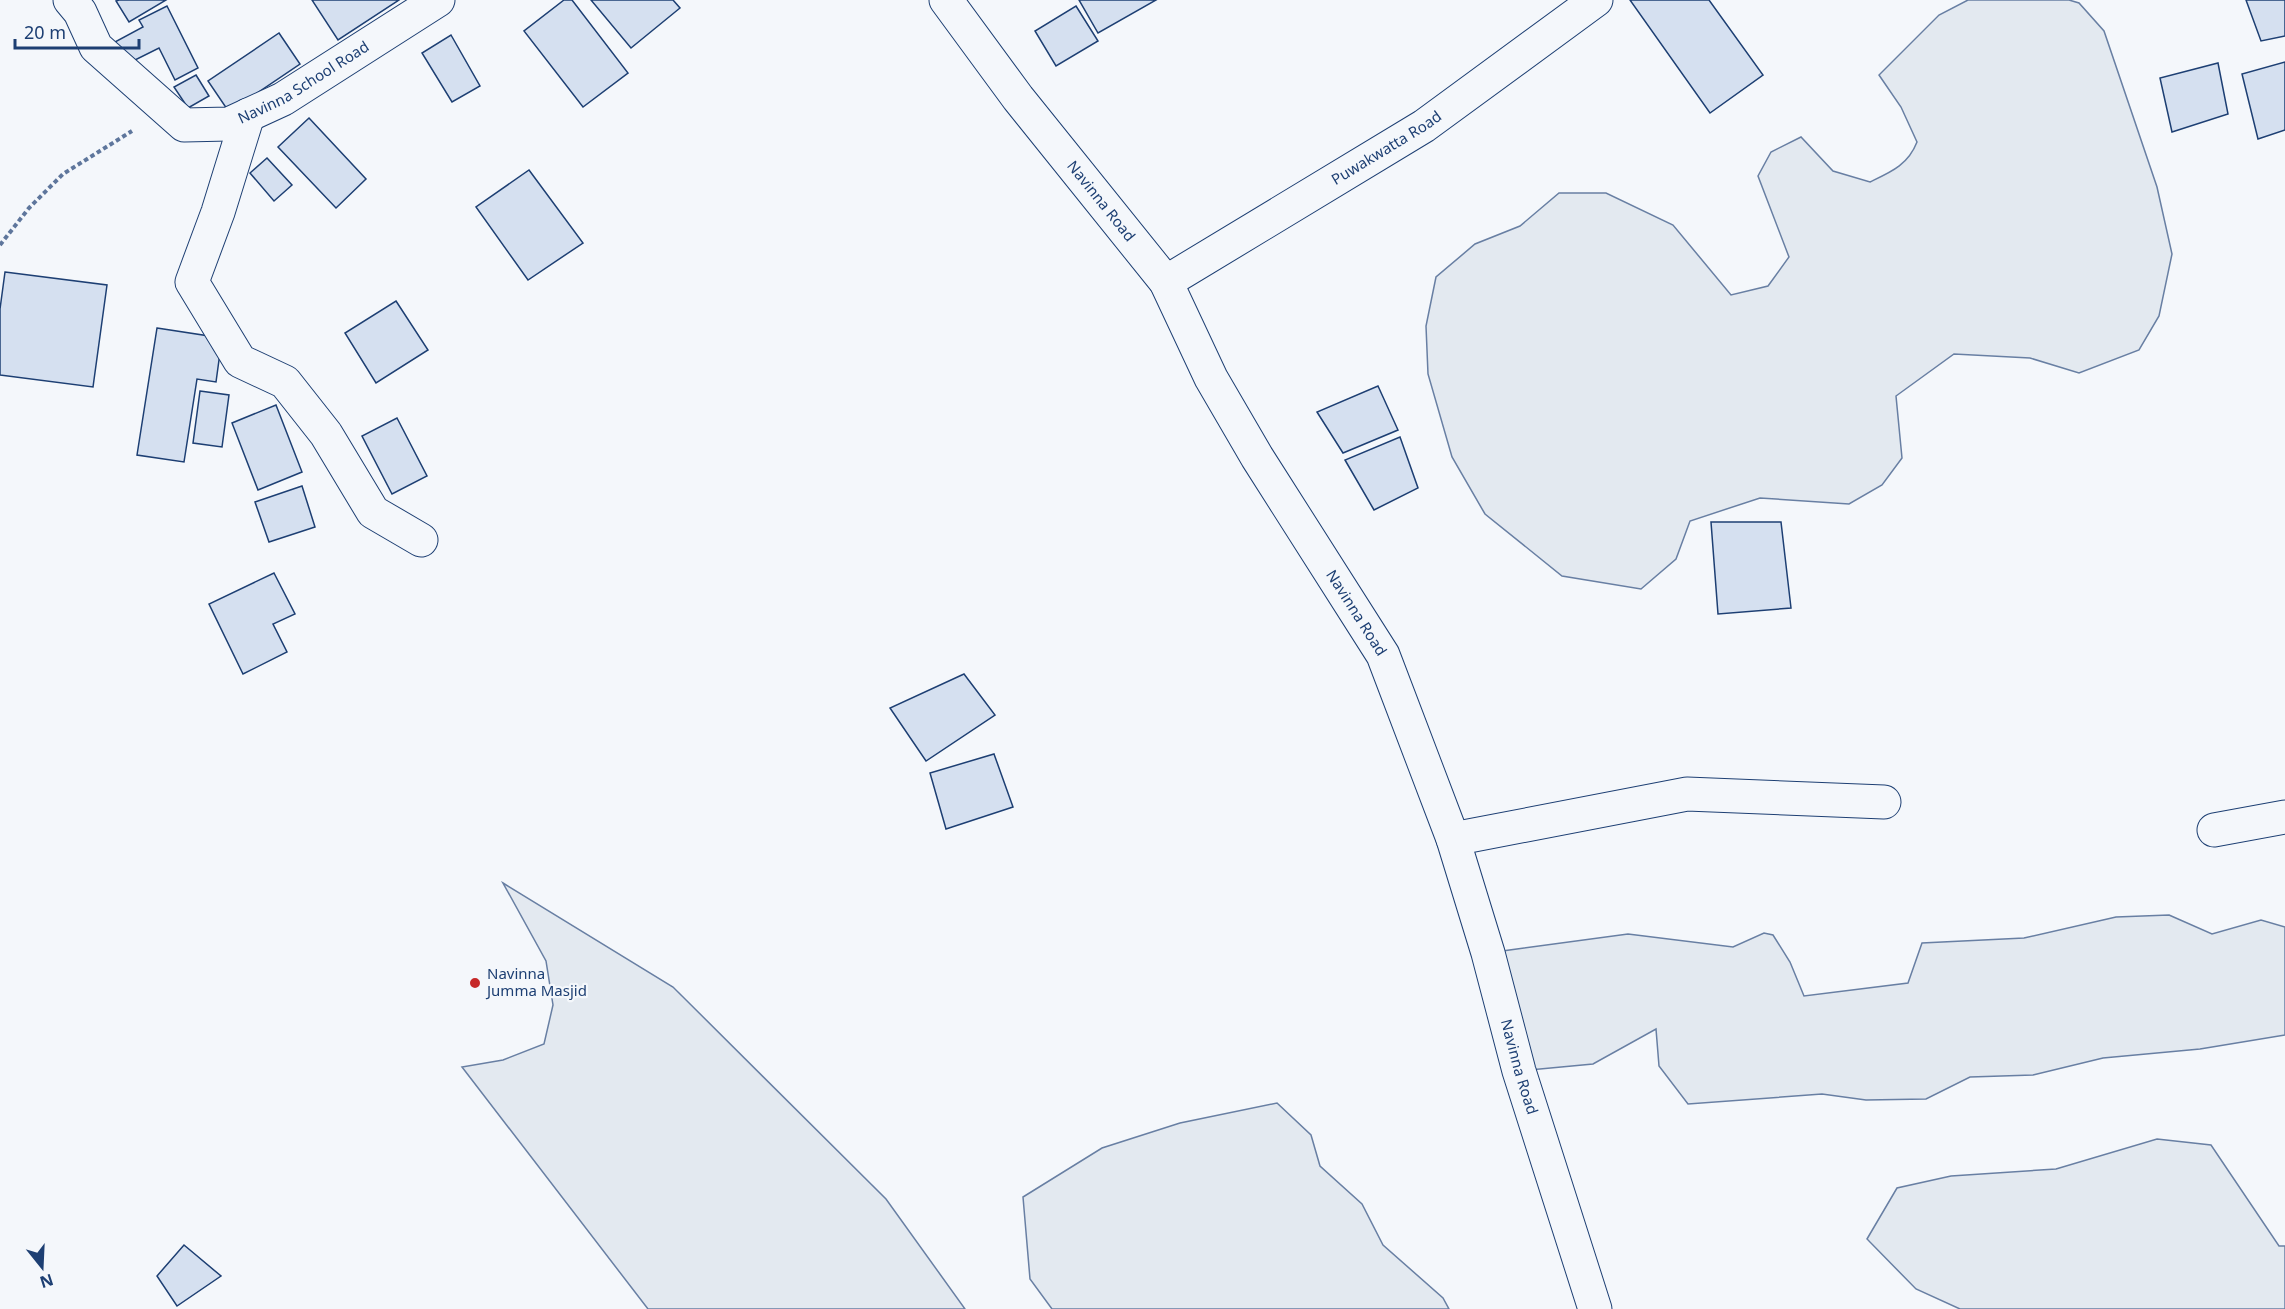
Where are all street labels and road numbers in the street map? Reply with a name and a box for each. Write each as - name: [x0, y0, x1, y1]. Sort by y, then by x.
- street label: Navinna School Road: [234, 36, 372, 128]
- street label: Puwakwatta Road: [1327, 106, 1445, 189]
- street label: Navinna Road: [1063, 156, 1140, 245]
- street label: Navinna Road: [1322, 566, 1392, 659]
- street label: Navinna Road: [1497, 1017, 1543, 1117]

